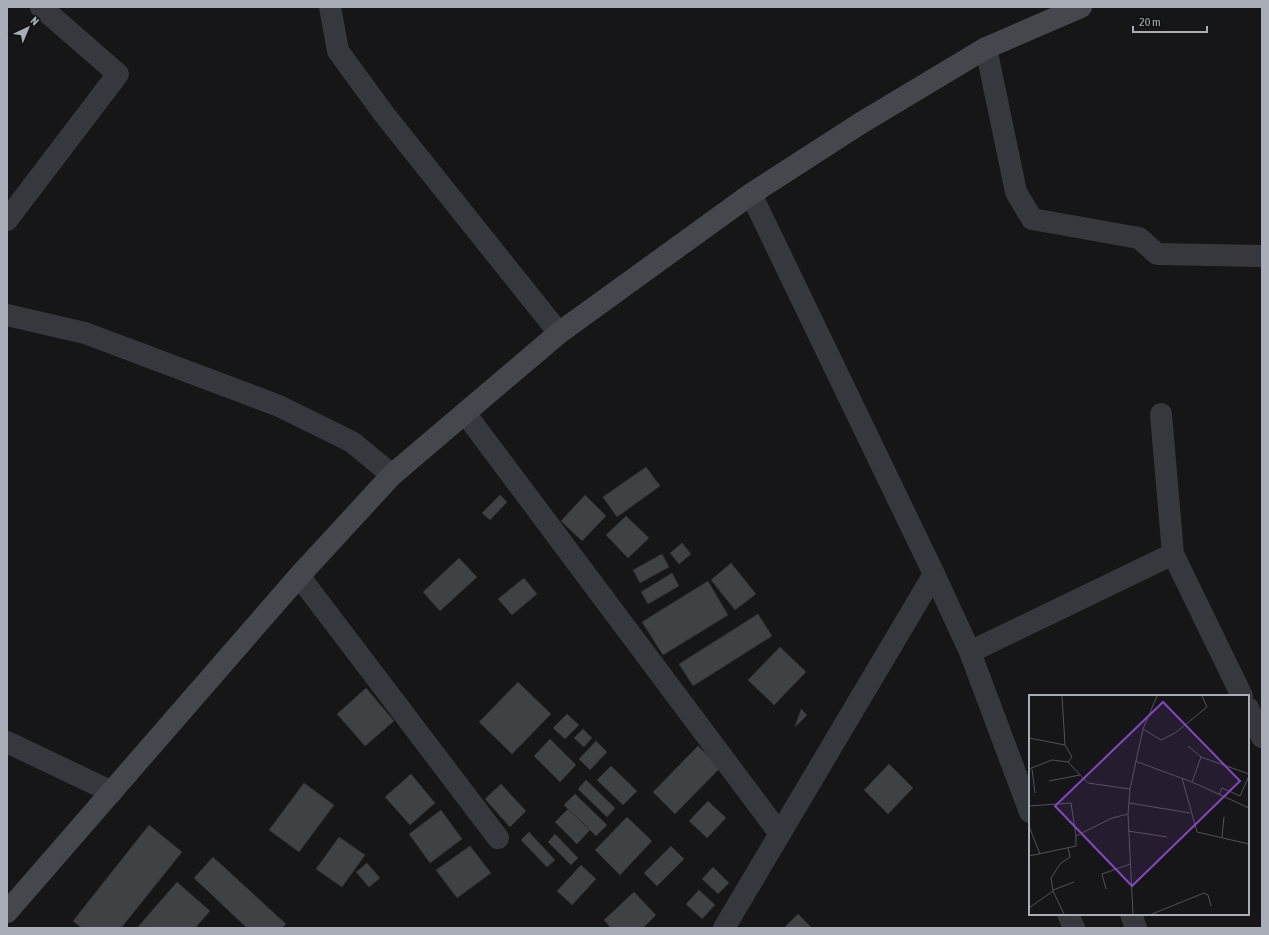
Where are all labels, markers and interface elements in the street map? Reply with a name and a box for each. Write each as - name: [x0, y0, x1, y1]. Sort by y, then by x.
- north arrow: [8, 8, 48, 48]
- scale bar: [1133, 8, 1207, 34]
- text: N: [28, 14, 41, 27]
- text: 20 m: [1139, 15, 1161, 29]
- inset map: [1029, 695, 1249, 915]

